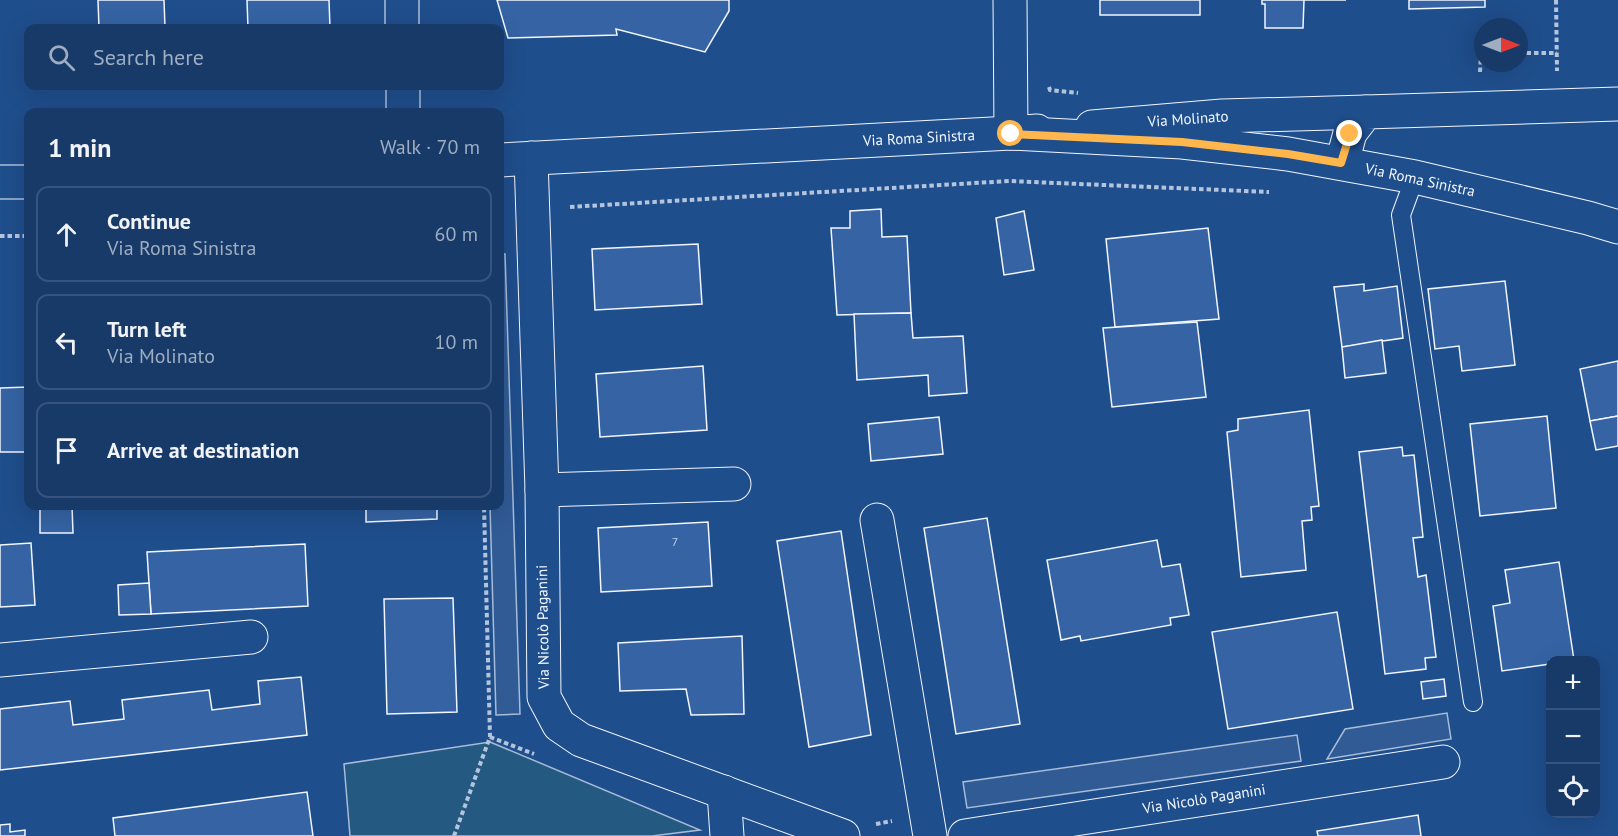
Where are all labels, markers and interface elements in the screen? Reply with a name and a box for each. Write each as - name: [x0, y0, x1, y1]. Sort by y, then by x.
- north arrow: [1474, 18, 1528, 72]
- search box: [24, 24, 504, 90]
- icon: search: [45, 41, 78, 74]
- text: Search here: [93, 43, 204, 71]
- street label: Via Molinato: [1146, 106, 1229, 131]
- route start: [997, 120, 1023, 146]
- route end: [1336, 120, 1362, 146]
- street label: Via Roma Sinistra: [862, 125, 975, 150]
- text: 1 min: [48, 131, 111, 164]
- text: Walk · 70 m: [380, 134, 480, 160]
- street label: Via Roma Sinistra: [1362, 158, 1477, 200]
- text: Continue: [107, 207, 191, 235]
- icon: ahead: [50, 218, 83, 251]
- text: 60 m: [435, 221, 478, 247]
- text: Via Roma Sinistra: [107, 235, 256, 261]
- text: Turn left: [107, 315, 187, 343]
- icon: left: [50, 326, 83, 359]
- text: 10 m: [435, 329, 478, 355]
- text: Via Molinato: [107, 343, 215, 369]
- icon: arrive: [50, 434, 83, 467]
- text: Arrive at destination: [107, 436, 299, 464]
- house number: 7: [672, 534, 678, 549]
- street label: Via Nicolò Paganini: [532, 565, 553, 690]
- map controls: [1546, 656, 1600, 818]
- button: +: [1546, 656, 1600, 710]
- button: −: [1546, 710, 1600, 764]
- button: locate: [1546, 764, 1600, 818]
- street label: Via Nicolò Paganini: [1140, 779, 1267, 818]

